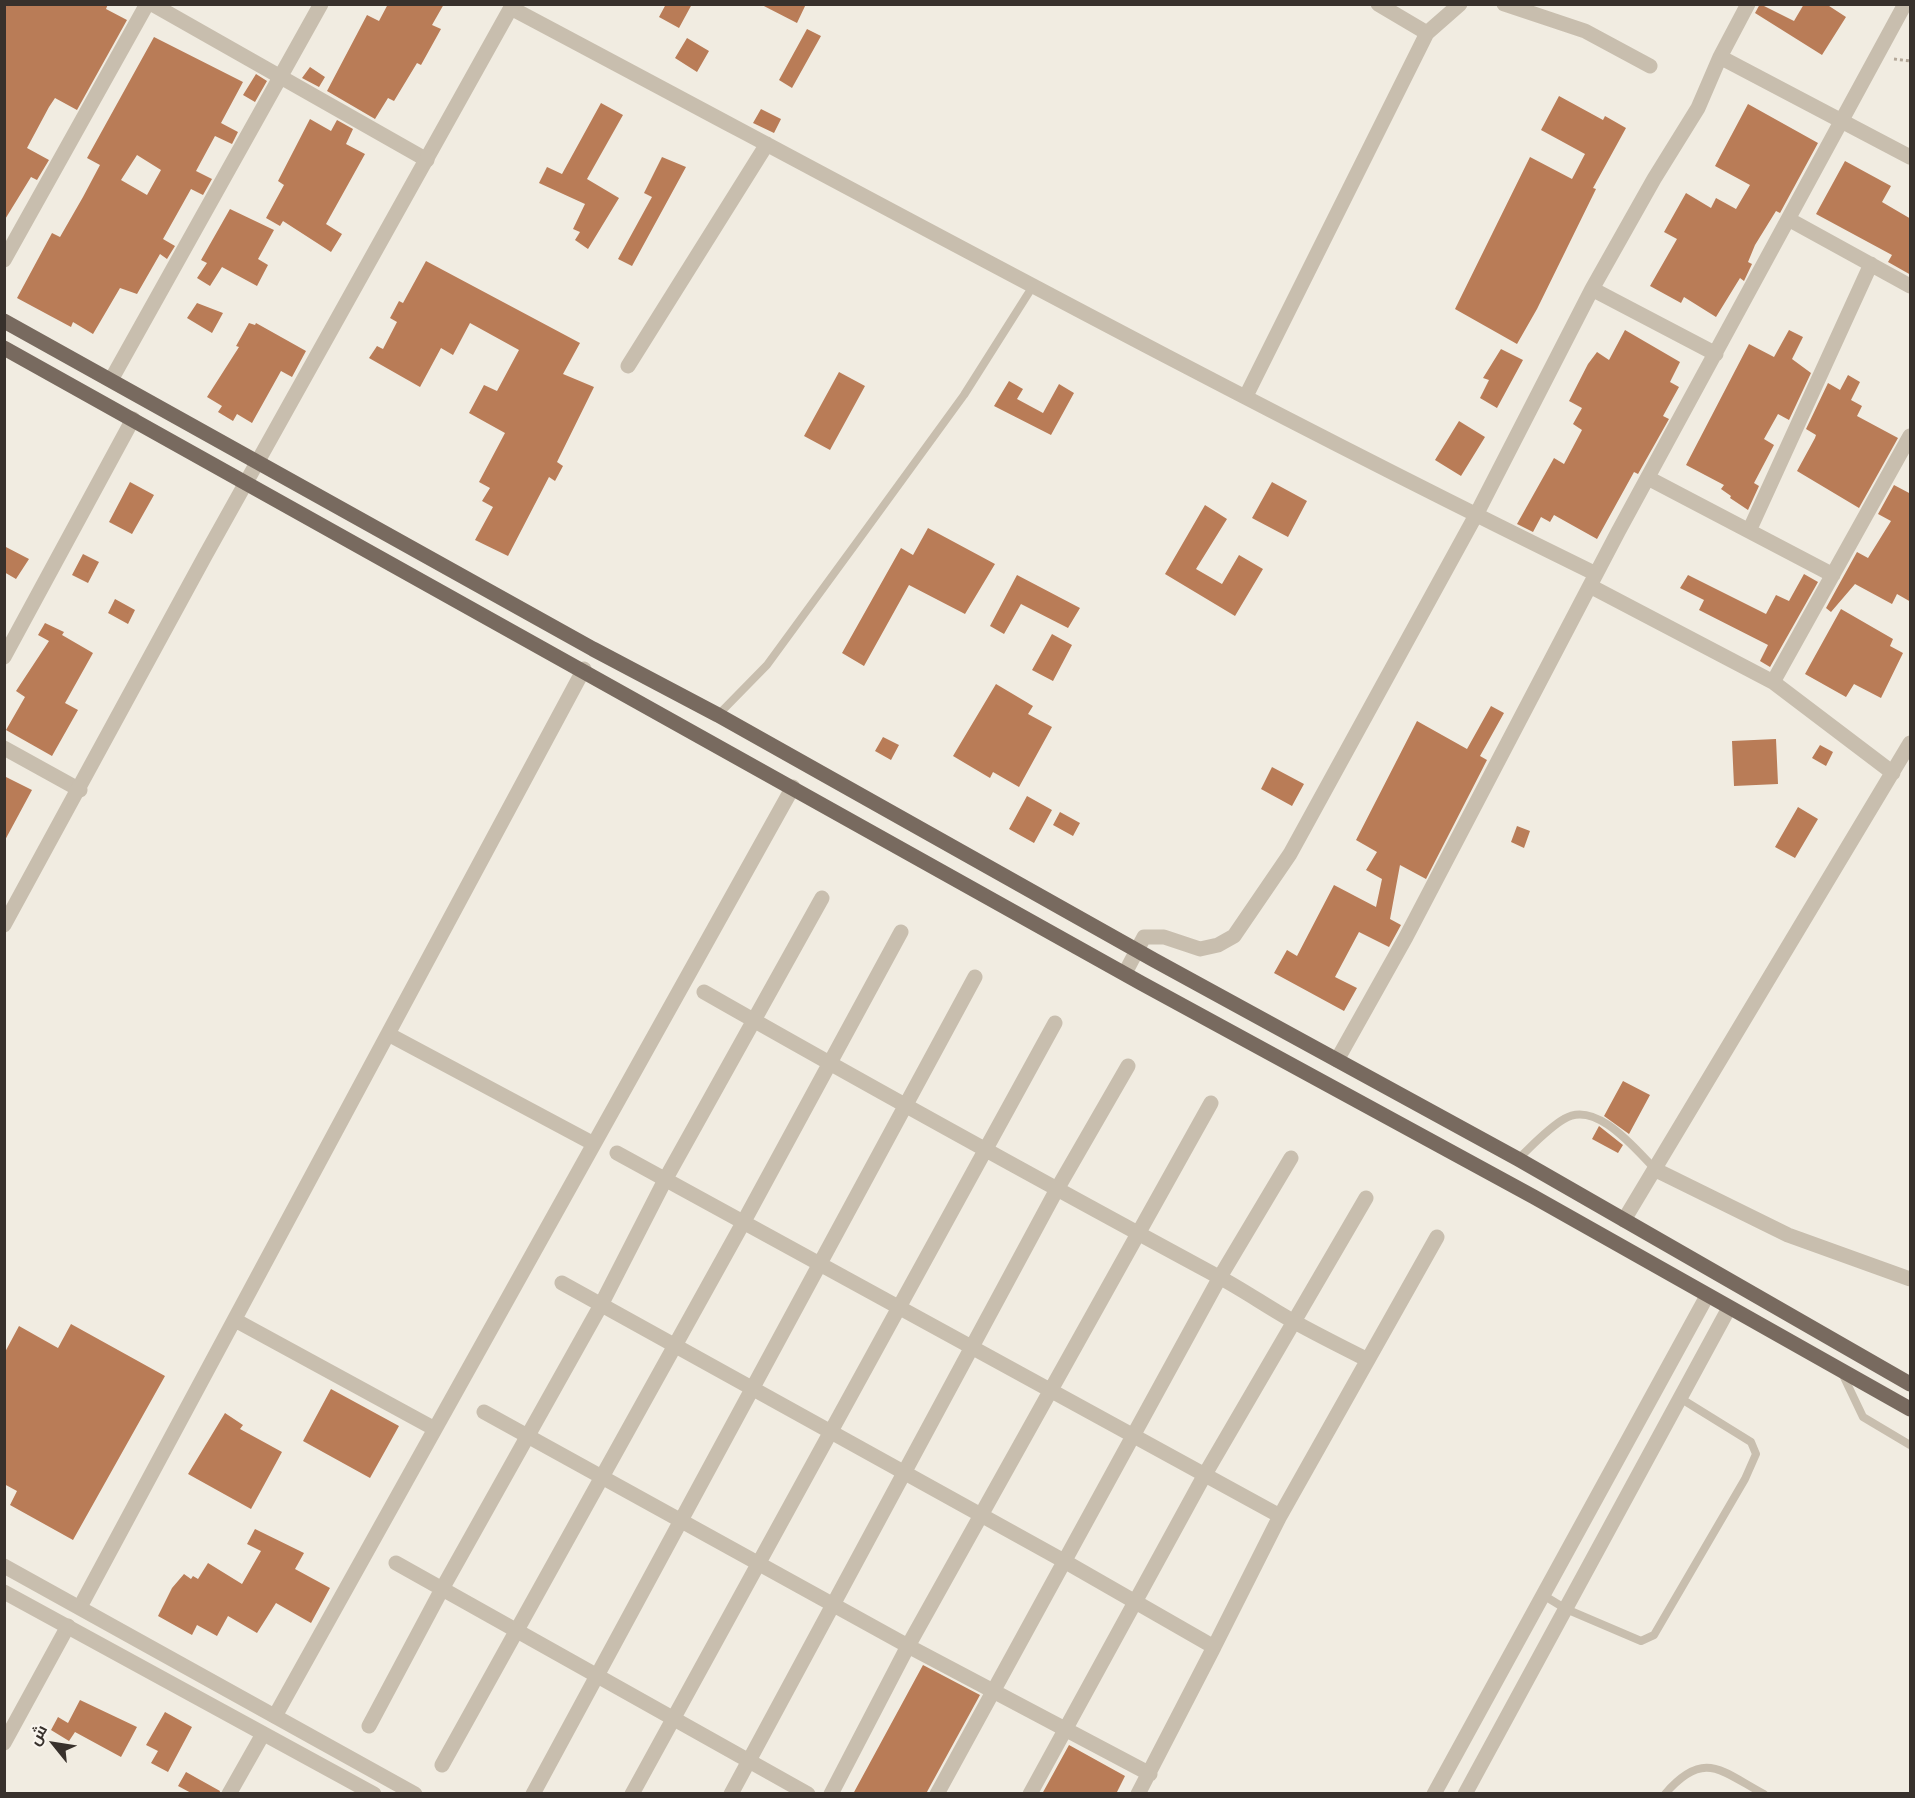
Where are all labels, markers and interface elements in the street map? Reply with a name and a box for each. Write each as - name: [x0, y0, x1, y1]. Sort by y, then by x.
- north arrow: [24, 1714, 84, 1774]
- text: ش: [25, 1721, 51, 1748]

